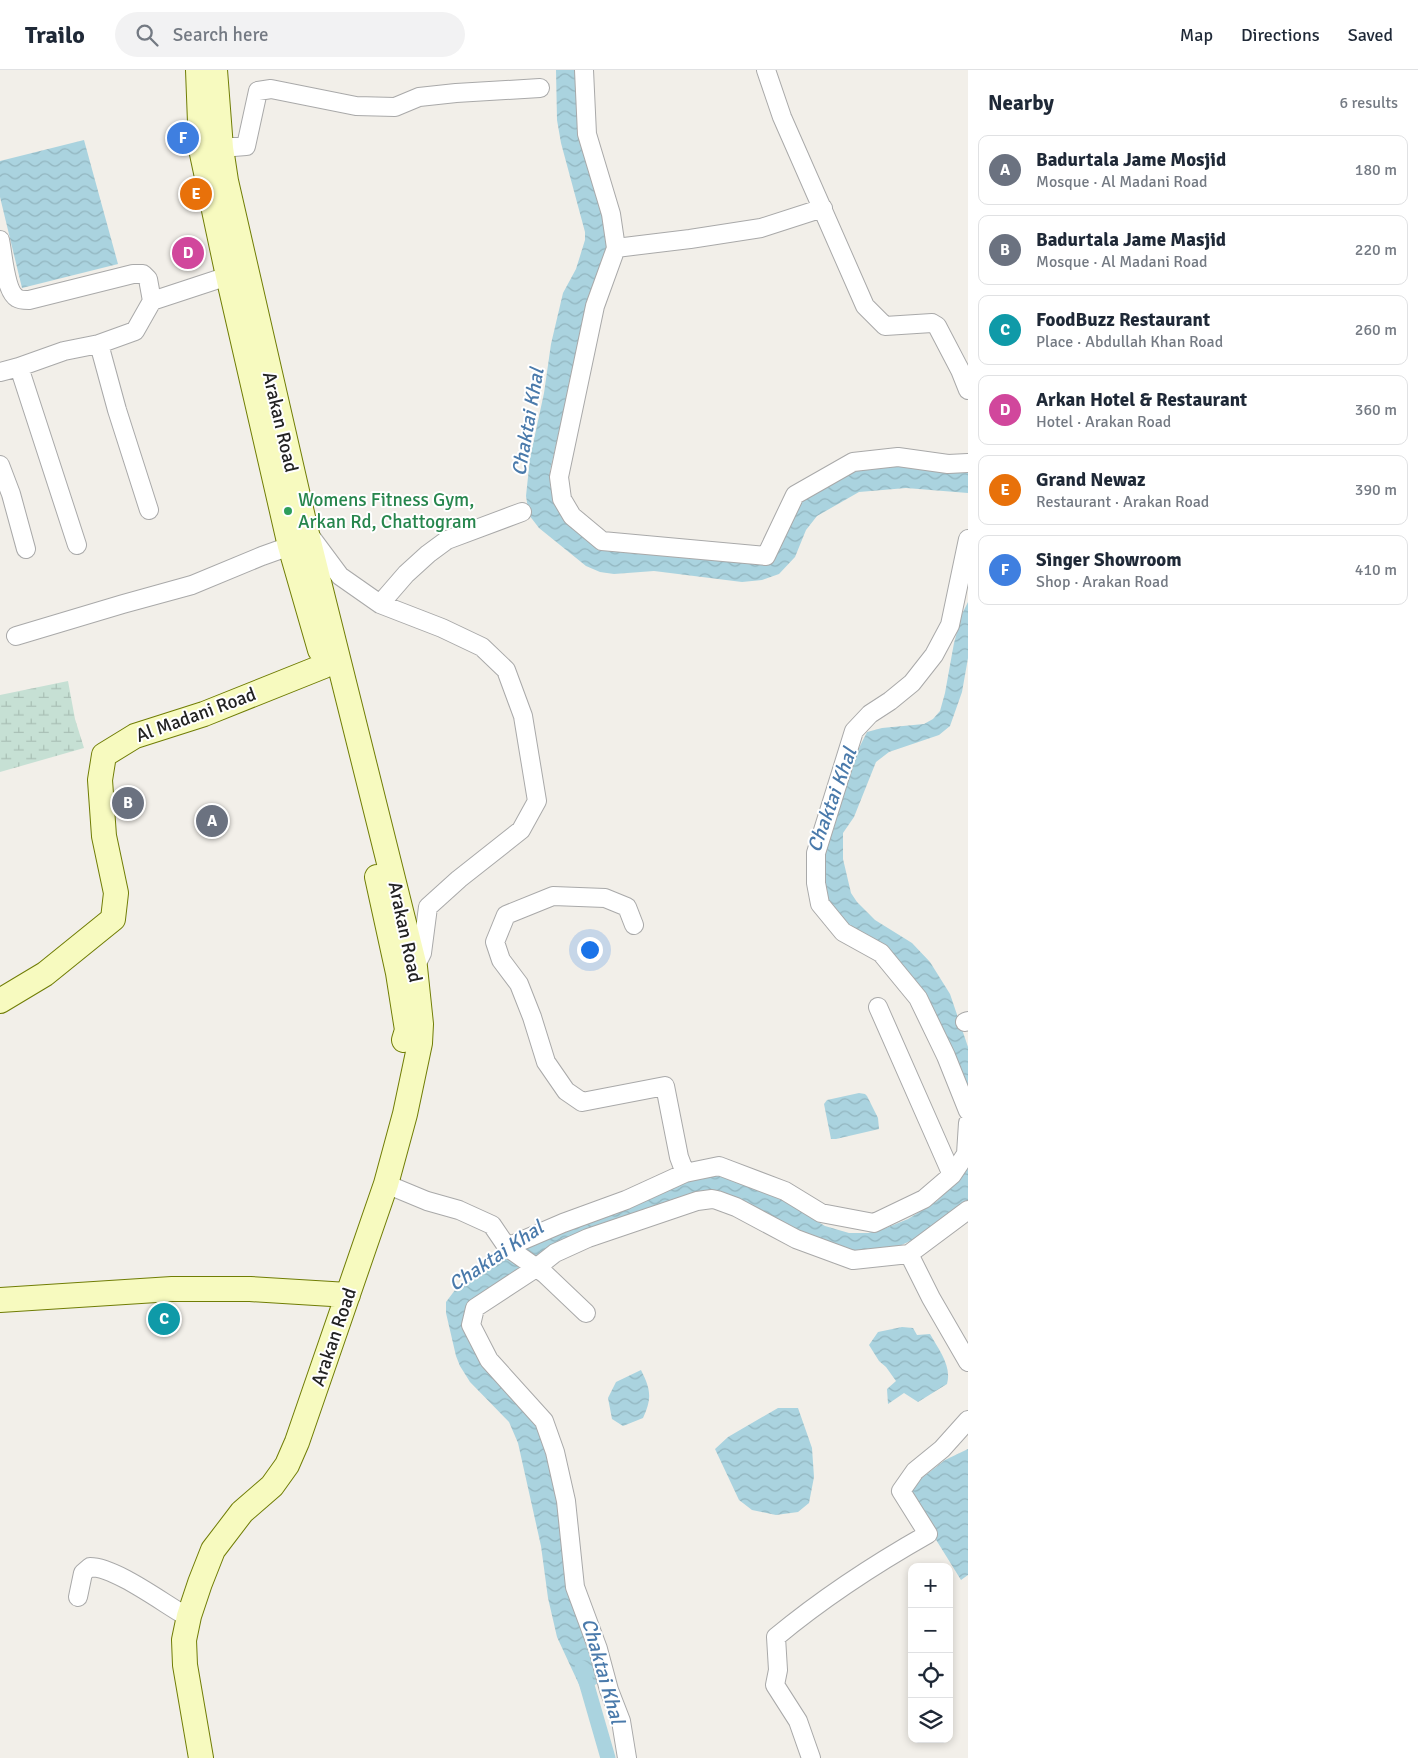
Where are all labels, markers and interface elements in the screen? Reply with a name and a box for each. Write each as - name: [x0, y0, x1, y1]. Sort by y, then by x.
- search box: [115, 12, 465, 57]
- text: Trailo: [25, 20, 85, 50]
- icon: search: [133, 21, 161, 49]
- text: Search here: [173, 23, 269, 47]
- text: Map: [1180, 24, 1213, 46]
- text: Directions: [1241, 24, 1320, 46]
- text: Saved: [1348, 24, 1393, 46]
- text: Nearby: [988, 90, 1054, 116]
- text: 6 results: [1339, 93, 1398, 113]
- pin: F: [167, 119, 199, 157]
- text: Badurtala Jame Mosjid: [1036, 148, 1226, 172]
- text: A: [1000, 160, 1010, 180]
- text: 180 m: [1355, 160, 1397, 180]
- text: Mosque · Al Madani Road: [1036, 172, 1208, 192]
- pin: E: [180, 175, 212, 213]
- text: Badurtala Jame Masjid: [1036, 228, 1226, 252]
- pin: D: [172, 234, 204, 272]
- text: B: [1000, 240, 1010, 260]
- text: 220 m: [1355, 240, 1397, 260]
- text: Mosque · Al Madani Road: [1036, 252, 1208, 272]
- text: FoodBuzz Restaurant: [1036, 308, 1210, 332]
- text: C: [1000, 320, 1010, 340]
- text: 260 m: [1355, 320, 1397, 340]
- text: Place · Abdullah Khan Road: [1036, 332, 1223, 352]
- water label: Chaktai Khal: [506, 364, 550, 478]
- street label: Arakan Road: [257, 369, 303, 475]
- text: Arkan Hotel & Restaurant: [1036, 388, 1247, 412]
- text: D: [1000, 400, 1010, 420]
- text: 360 m: [1355, 400, 1397, 420]
- text: Hotel · Arakan Road: [1036, 412, 1171, 432]
- text: Grand Newaz: [1036, 468, 1145, 492]
- text: E: [1000, 480, 1010, 500]
- text: 390 m: [1355, 480, 1397, 500]
- place label: Womens Fitness Gym, Arkan Rd, Chattogram: [298, 488, 477, 534]
- text: Restaurant · Arakan Road: [1036, 492, 1209, 512]
- marker: Womens Fitness Gym, Arkan Rd, Chattogram: [282, 505, 294, 517]
- text: Singer Showroom: [1036, 548, 1182, 572]
- text: F: [1001, 560, 1009, 580]
- text: 410 m: [1355, 560, 1397, 580]
- text: Shop · Arakan Road: [1036, 572, 1169, 592]
- street label: Al Madani Road: [133, 682, 259, 748]
- water label: Chaktai Khal: [802, 743, 863, 855]
- pin: B: [112, 784, 144, 822]
- pin: A: [196, 802, 228, 840]
- street label: Arakan Road: [383, 879, 427, 985]
- your location: [577, 937, 603, 963]
- water label: Chaktai Khal: [444, 1214, 550, 1297]
- street label: Arakan Road: [306, 1285, 362, 1389]
- pin: C: [148, 1300, 180, 1338]
- map controls: [908, 1563, 953, 1743]
- button: +: [908, 1563, 953, 1608]
- button: −: [908, 1608, 953, 1653]
- water label: Chaktai Khal: [576, 1615, 631, 1729]
- button: locate: [908, 1653, 953, 1698]
- button: layers: [908, 1698, 953, 1743]

